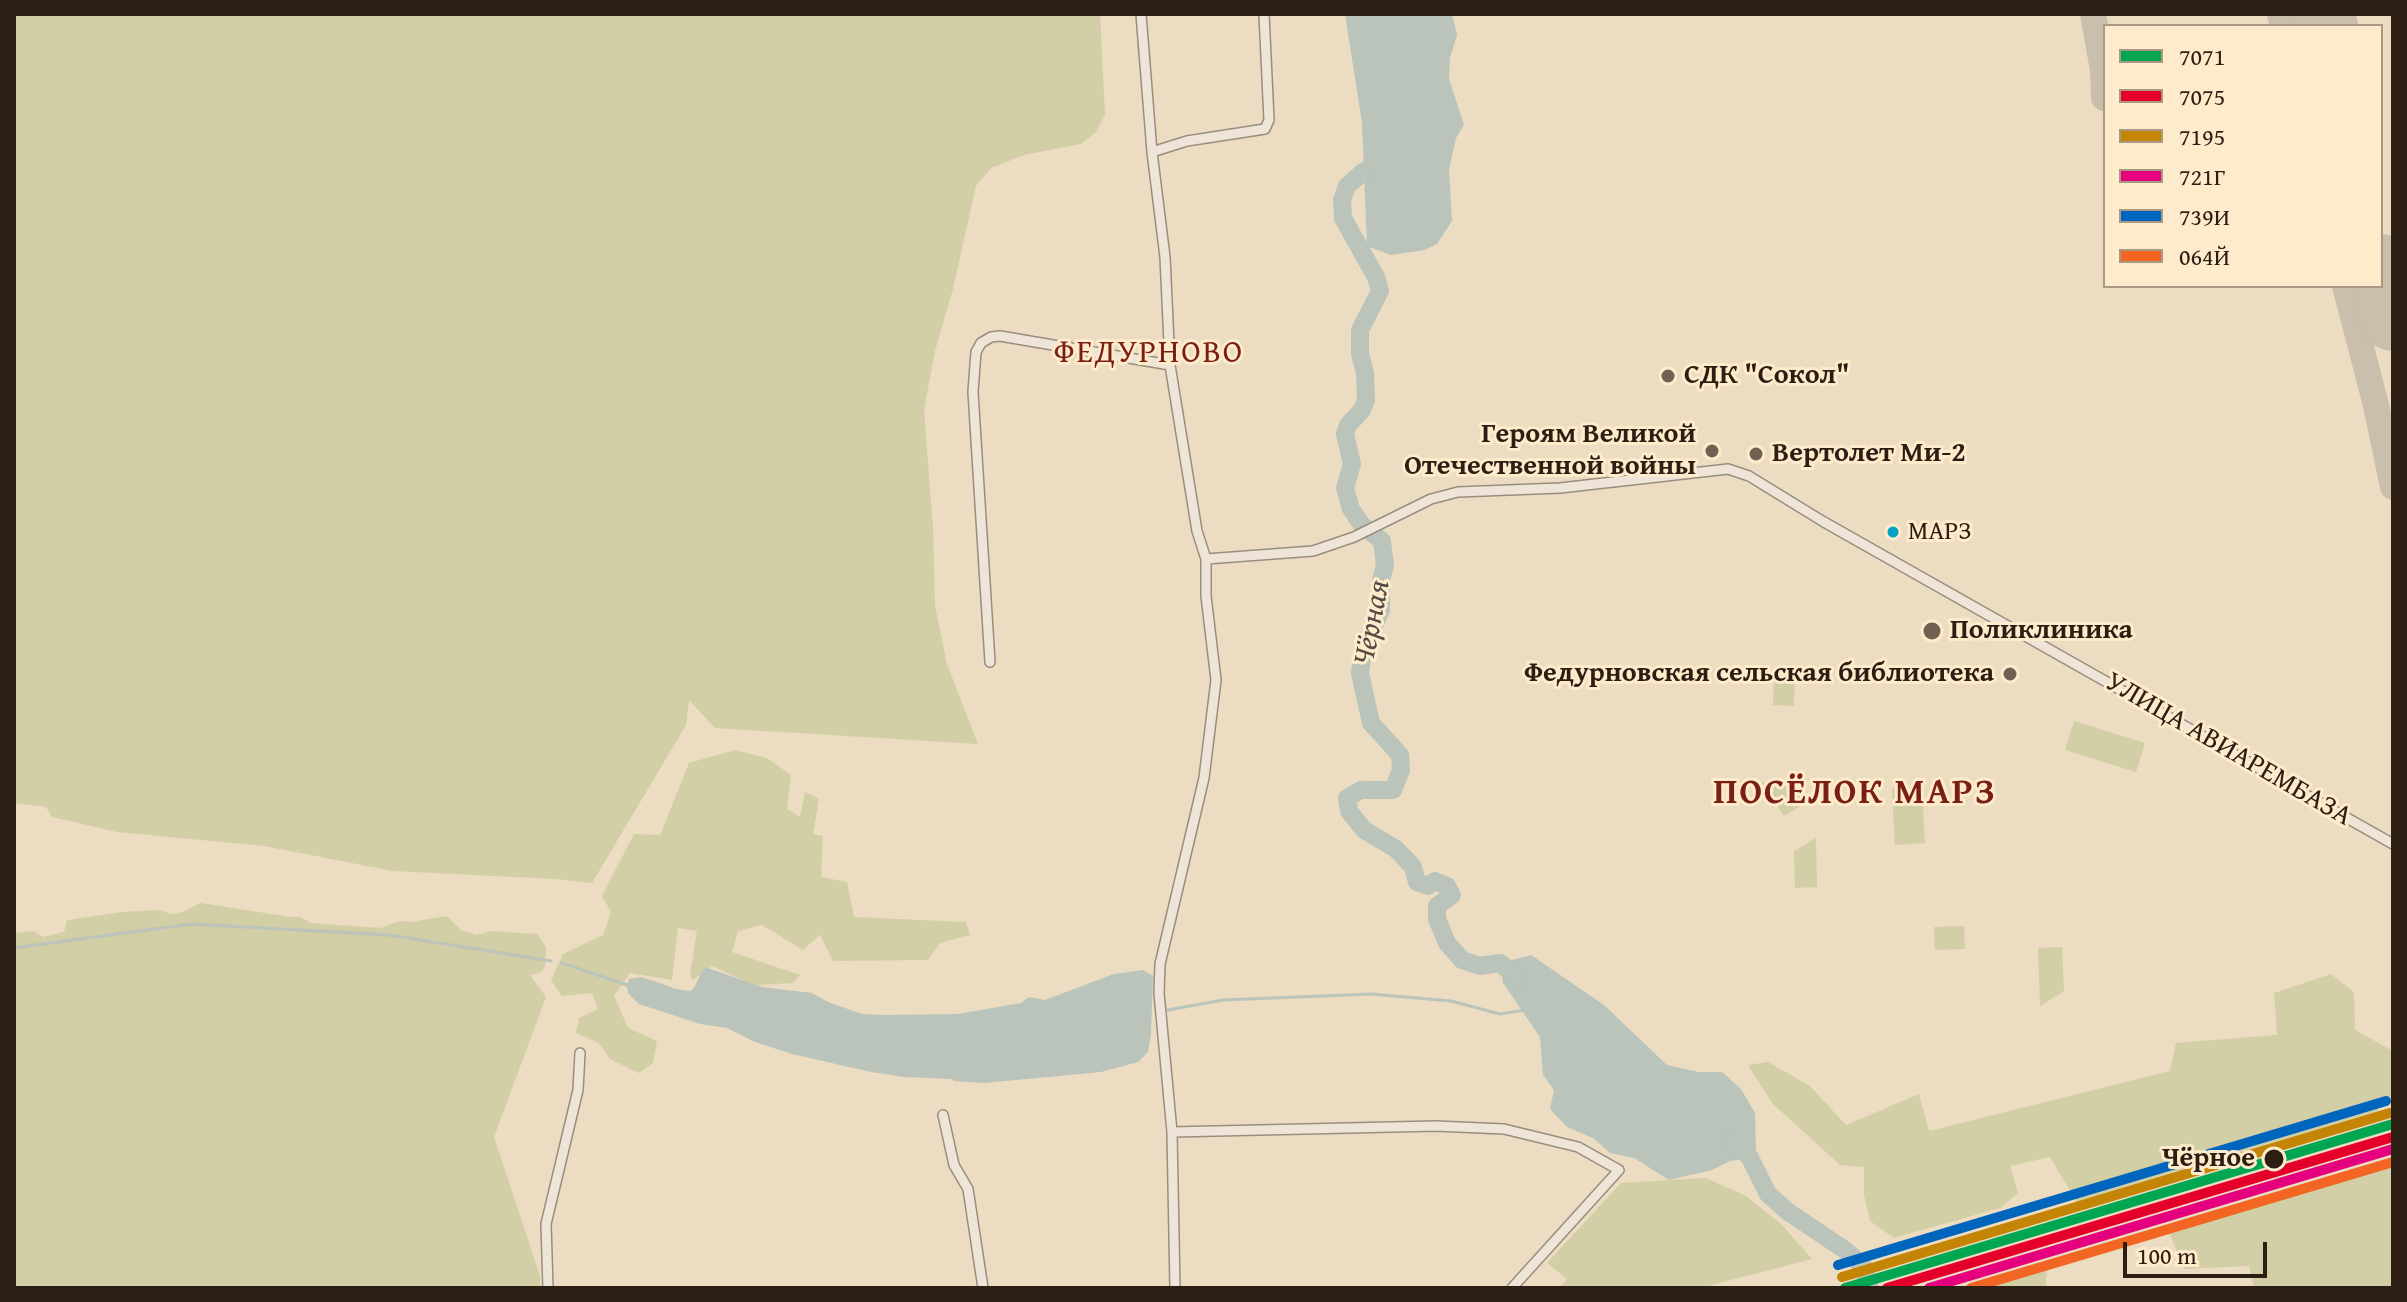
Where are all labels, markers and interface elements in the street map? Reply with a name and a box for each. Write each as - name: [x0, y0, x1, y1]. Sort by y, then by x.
- legend: [2103, 24, 2383, 288]
- text: 7071: [2179, 39, 2225, 74]
- text: 7075: [2179, 79, 2225, 114]
- text: 7195: [2179, 119, 2225, 154]
- text: 721Г: [2179, 159, 2225, 194]
- text: 739И: [2179, 199, 2230, 234]
- text: 064Й: [2179, 239, 2230, 274]
- district label: ФЕДУРНОВО: [1054, 335, 1244, 373]
- place label: СДК "Сокол": [1684, 359, 1849, 393]
- marker: СДК "Сокол": [1659, 367, 1677, 385]
- place label: Героям Великой Отечественной войны: [1404, 418, 1696, 484]
- place label: Вертолет Ми-2: [1772, 437, 1966, 471]
- marker: Героям Великой Отечественной войны: [1703, 442, 1721, 460]
- marker: Вертолет Ми-2: [1747, 445, 1765, 463]
- place label: МАРЗ: [1908, 516, 1972, 548]
- marker: МАРЗ: [1885, 524, 1901, 540]
- water label: Чёрная: [1347, 577, 1399, 669]
- place label: Поликлиника: [1950, 614, 2133, 648]
- marker: Поликлиника: [1921, 620, 1943, 642]
- place label: Федурновская сельская библиотека: [1524, 657, 1994, 691]
- marker: Федурновская сельская библиотека: [2001, 665, 2019, 683]
- street label: УЛИЦА АВИАРЕМБАЗА: [2099, 666, 2357, 834]
- district label: ПОСЁЛОК МАРЗ: [1713, 772, 1997, 816]
- place label: Чёрное: [2162, 1142, 2255, 1176]
- marker: Чёрное: [2262, 1147, 2286, 1171]
- scale bar: [2127, 1226, 2271, 1276]
- text: 100 m: [2137, 1238, 2197, 1273]

